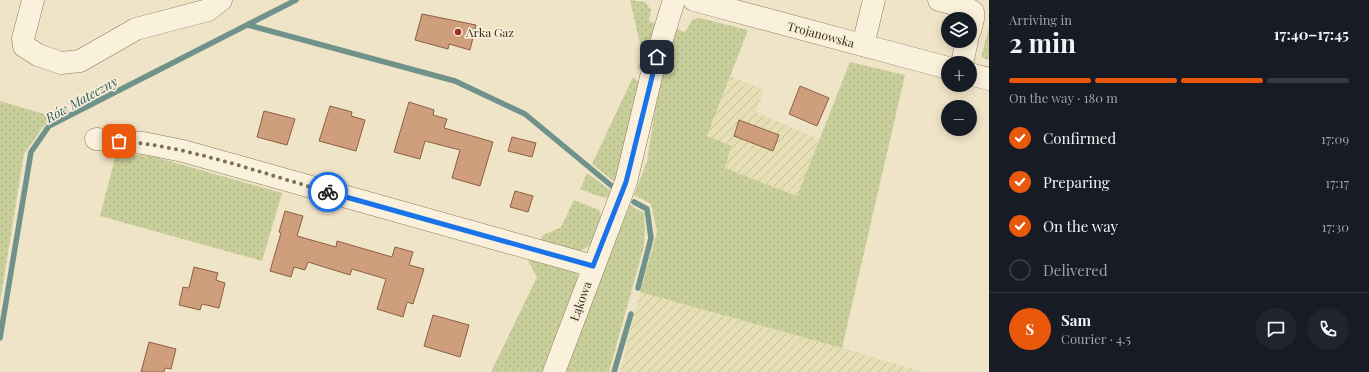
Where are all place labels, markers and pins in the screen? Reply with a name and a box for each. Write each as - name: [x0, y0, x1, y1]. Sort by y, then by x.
- place label: Arka Gaz: [465, 24, 514, 40]
- marker: Arka Gaz: [453, 27, 463, 37]
- pin: [640, 40, 674, 74]
- pin: [102, 124, 136, 158]

